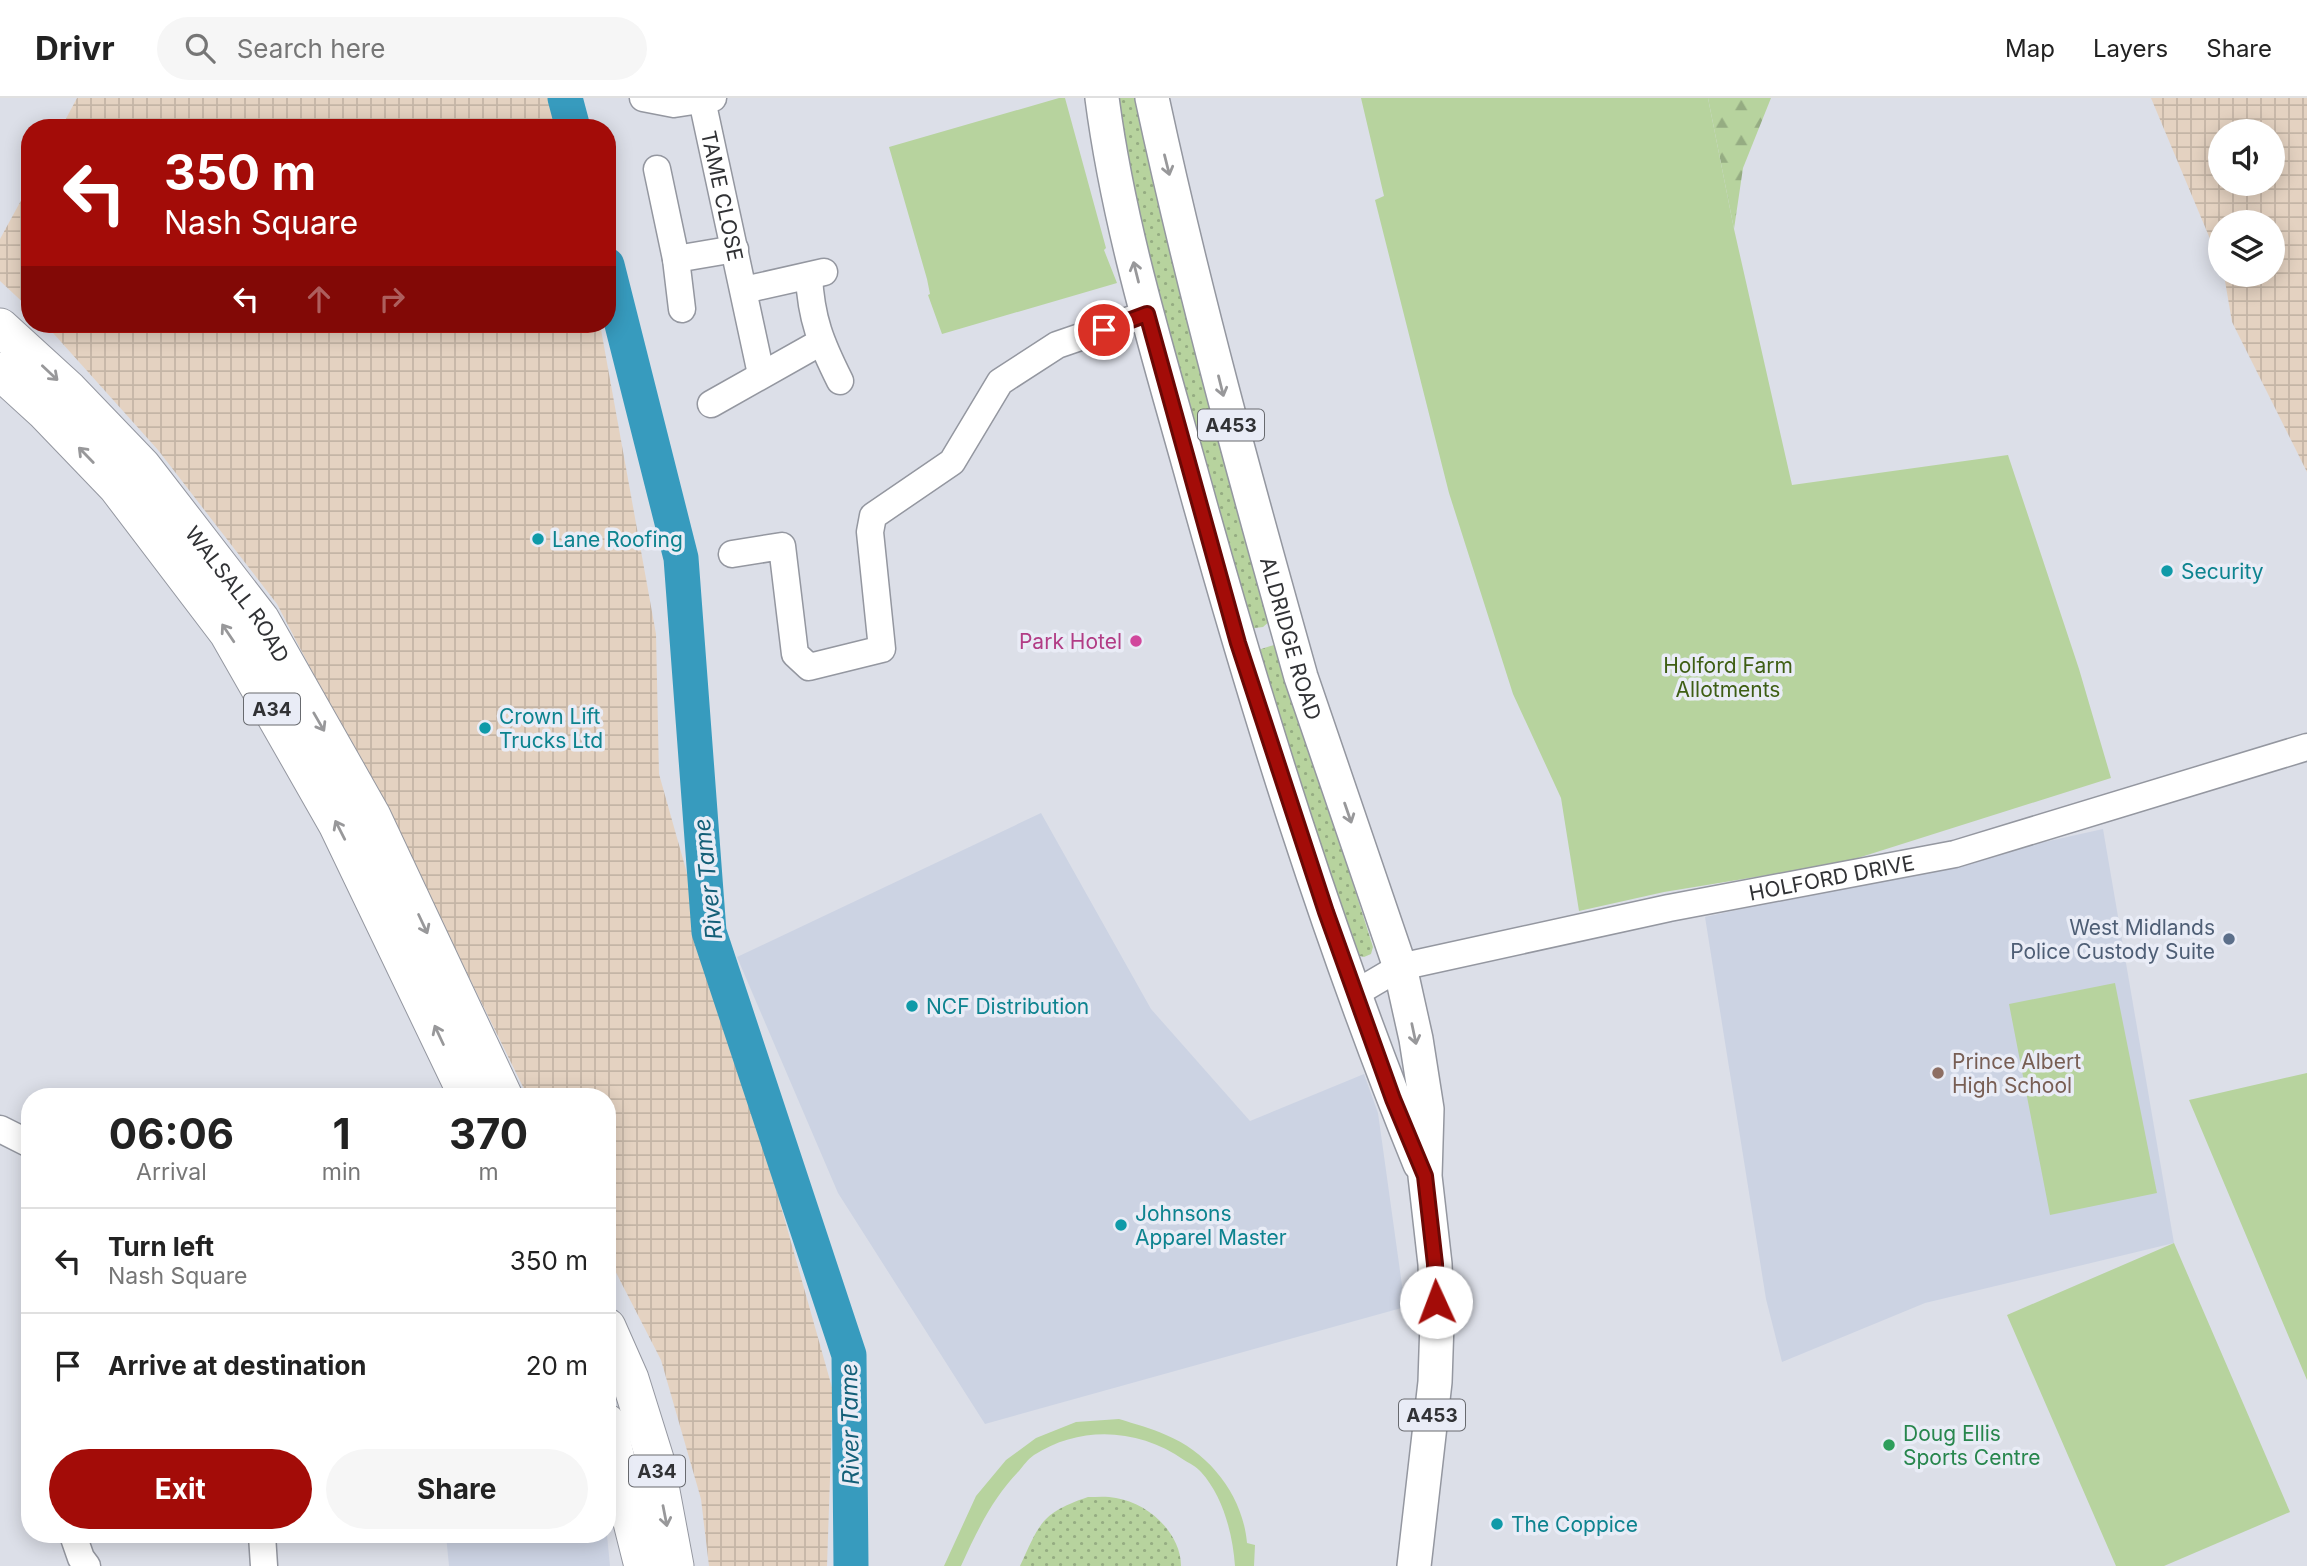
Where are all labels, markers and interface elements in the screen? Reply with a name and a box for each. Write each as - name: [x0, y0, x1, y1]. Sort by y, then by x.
- search box: [157, 17, 647, 80]
- text: Drivr: [35, 28, 115, 68]
- icon: search: [181, 29, 219, 67]
- text: Search here: [237, 33, 385, 64]
- text: Map: [2005, 34, 2055, 63]
- text: Layers: [2093, 34, 2168, 63]
- text: Share: [2206, 34, 2272, 63]
- map controls: [2208, 119, 2285, 287]
- button: sound: [2208, 119, 2285, 196]
- street label: TAME CLOSE: [696, 128, 749, 263]
- text: 350 m: [164, 143, 316, 202]
- icon: left: [49, 147, 140, 238]
- one-way arrow: [1161, 153, 1174, 176]
- text: Nash Square: [164, 203, 358, 242]
- button: layers: [2208, 210, 2285, 287]
- one-way arrow: [1129, 261, 1142, 284]
- icon: left: [227, 280, 265, 318]
- icon: ahead: [300, 280, 338, 318]
- icon: right: [373, 280, 411, 318]
- pin: [1074, 300, 1134, 360]
- icon: arrive: [1085, 311, 1123, 349]
- one-way arrow: [41, 365, 59, 381]
- one-way arrow: [1215, 374, 1228, 396]
- road number: A453: [1198, 410, 1264, 440]
- one-way arrow: [78, 447, 95, 464]
- street label: WALSALL ROAD: [181, 521, 295, 667]
- place label: Lane Roofing: [552, 527, 683, 552]
- marker: Lane Roofing: [530, 531, 546, 547]
- street label: ALDRIDGE ROAD: [1256, 554, 1327, 723]
- place label: Security: [2181, 559, 2264, 584]
- marker: Security: [2159, 563, 2175, 579]
- one-way arrow: [220, 624, 235, 643]
- place label: Park Hotel: [1019, 629, 1122, 654]
- marker: Park Hotel: [1128, 633, 1144, 649]
- park label: Holford Farm Allotments: [1663, 653, 1793, 702]
- road number: A34: [244, 694, 300, 724]
- place label: Crown Lift Trucks Ltd: [499, 704, 603, 753]
- one-way arrow: [312, 712, 326, 732]
- marker: Crown Lift Trucks Ltd: [477, 720, 493, 736]
- one-way arrow: [1343, 801, 1355, 823]
- water label: River Tame: [688, 817, 728, 941]
- one-way arrow: [333, 820, 347, 841]
- street label: HOLFORD DRIVE: [1747, 849, 1917, 905]
- one-way arrow: [417, 913, 430, 934]
- place label: West Midlands Police Custody Suite: [2010, 915, 2215, 964]
- marker: West Midlands Police Custody Suite: [2221, 931, 2237, 947]
- place label: NCF Distribution: [926, 994, 1089, 1019]
- marker: NCF Distribution: [904, 998, 920, 1014]
- one-way arrow: [1408, 1022, 1422, 1045]
- one-way arrow: [432, 1025, 445, 1047]
- place label: Prince Albert High School: [1952, 1049, 2081, 1098]
- marker: Prince Albert High School: [1930, 1065, 1946, 1081]
- text: 06:06: [109, 1108, 234, 1159]
- text: 1: [332, 1108, 351, 1159]
- text: 370: [449, 1108, 528, 1159]
- text: Arrival: [136, 1158, 207, 1186]
- text: min: [322, 1158, 361, 1186]
- text: m: [479, 1158, 499, 1186]
- place label: Johnsons Apparel Master: [1135, 1201, 1287, 1250]
- marker: Johnsons Apparel Master: [1113, 1217, 1129, 1233]
- text: Turn left: [108, 1231, 214, 1262]
- icon: left: [49, 1242, 87, 1280]
- text: 350 m: [510, 1245, 588, 1276]
- text: Nash Square: [108, 1262, 248, 1290]
- position arrow: [1399, 1265, 1473, 1339]
- icon: arrive: [49, 1347, 87, 1385]
- text: Arrive at destination: [108, 1350, 367, 1381]
- text: 20 m: [526, 1350, 588, 1381]
- water label: River Tame: [835, 1363, 865, 1485]
- road number: A453: [1399, 1400, 1465, 1430]
- place label: Doug Ellis Sports Centre: [1903, 1421, 2040, 1470]
- marker: Doug Ellis Sports Centre: [1881, 1437, 1897, 1453]
- button: Exit: [49, 1449, 312, 1529]
- button: Share: [326, 1449, 588, 1529]
- road number: A34: [629, 1456, 685, 1486]
- one-way arrow: [659, 1504, 673, 1527]
- place label: The Coppice: [1511, 1512, 1638, 1537]
- marker: The Coppice: [1489, 1516, 1505, 1532]

